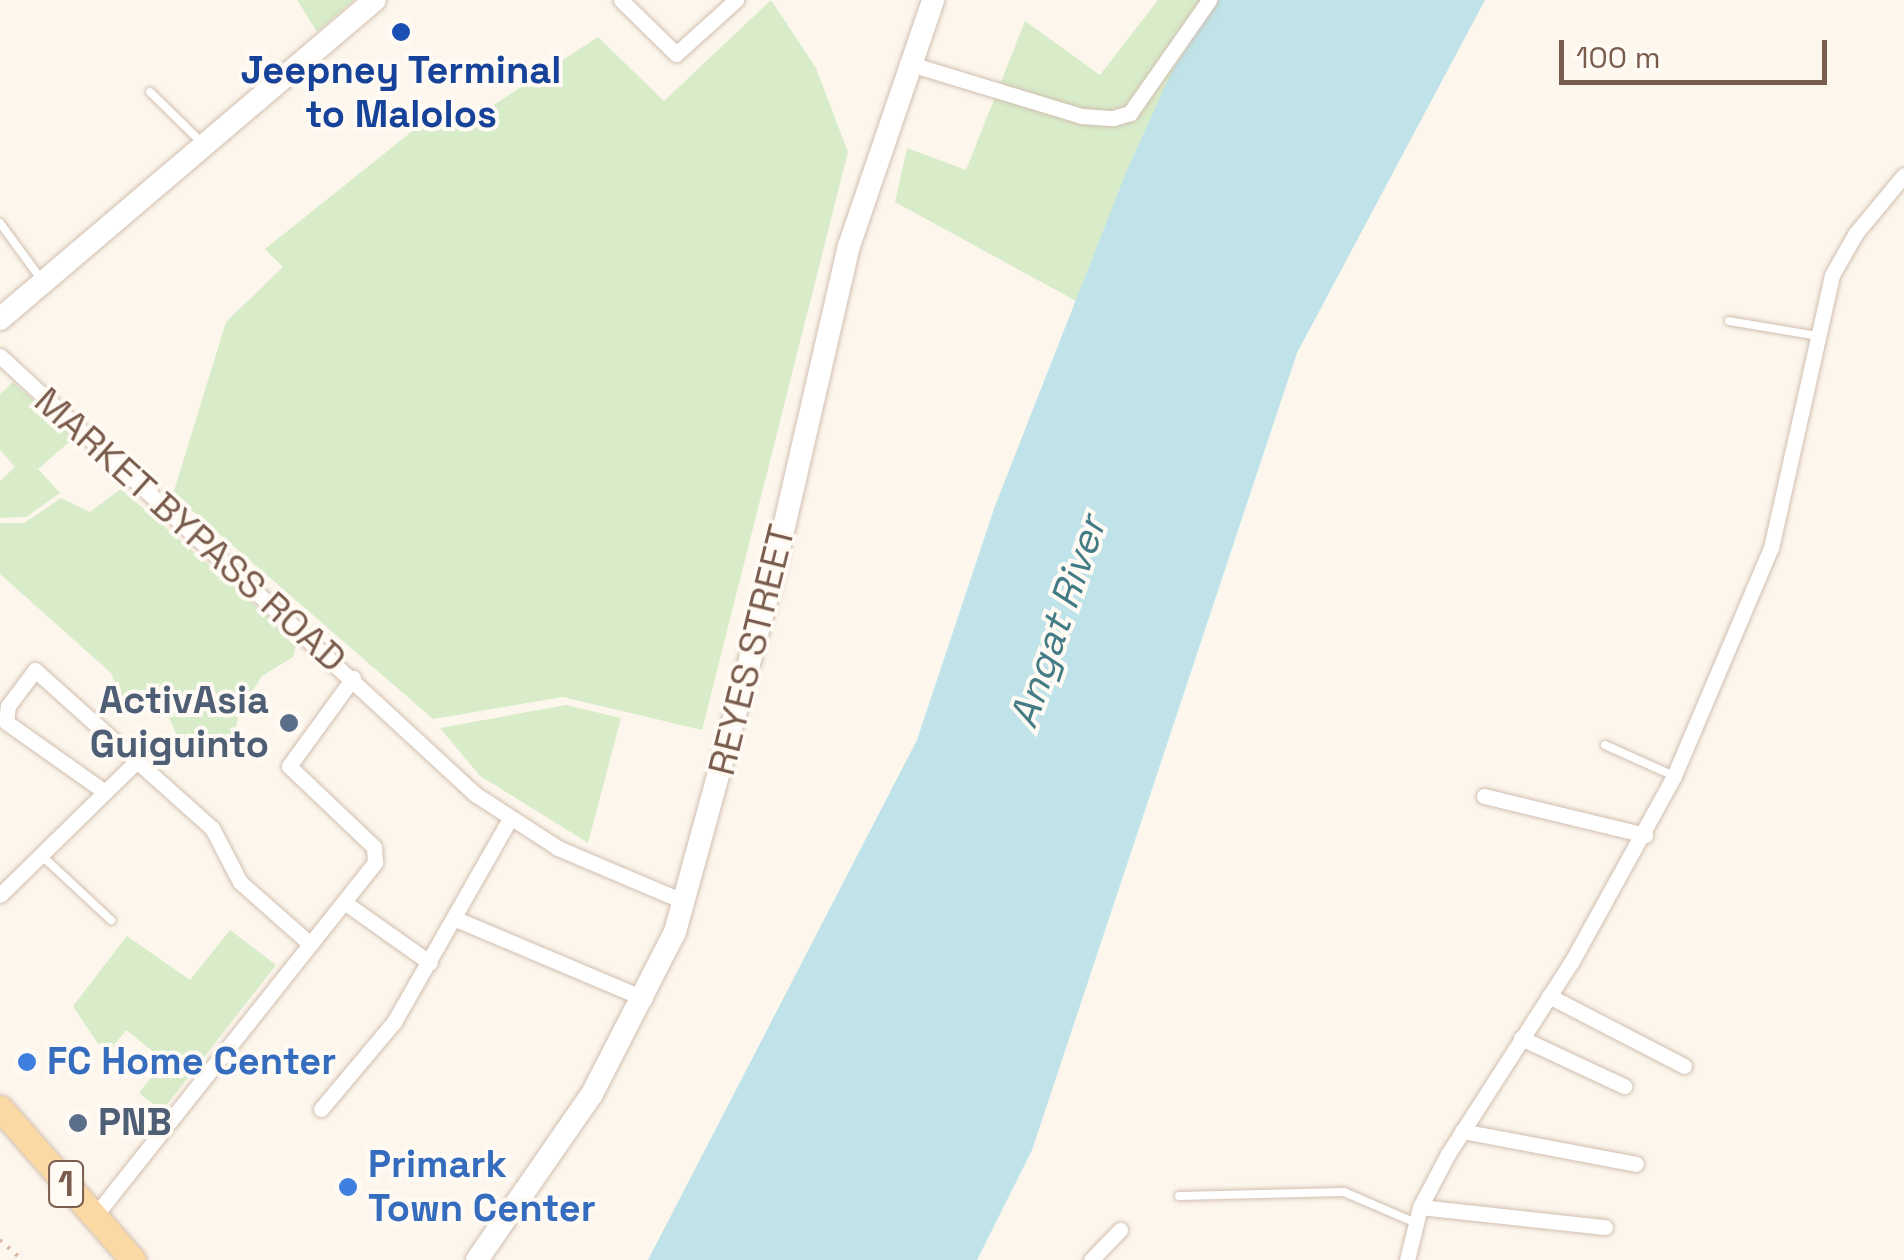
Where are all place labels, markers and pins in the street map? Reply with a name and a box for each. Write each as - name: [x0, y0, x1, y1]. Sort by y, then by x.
- marker: Jeepney Terminal to Malolos: [390, 21, 412, 43]
- place label: Jeepney Terminal to Malolos: [240, 48, 562, 137]
- place label: ActivAsia Guiguinto: [90, 678, 269, 768]
- marker: ActivAsia Guiguinto: [278, 712, 300, 734]
- place label: FC Home Center: [47, 1039, 336, 1085]
- marker: FC Home Center: [16, 1051, 38, 1073]
- place label: PNB: [98, 1100, 172, 1146]
- marker: PNB: [67, 1112, 89, 1134]
- place label: Primark Town Center: [368, 1142, 596, 1232]
- marker: Primark Town Center: [337, 1176, 359, 1198]

